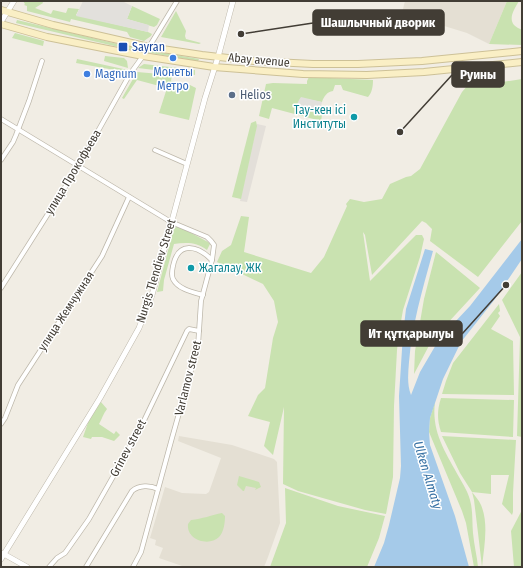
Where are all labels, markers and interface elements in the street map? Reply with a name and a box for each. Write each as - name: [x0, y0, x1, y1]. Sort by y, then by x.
- callout: Шашлычный дворик: [313, 10, 444, 35]
- text: Шашлычный дворик: [321, 15, 436, 30]
- place label: Sayran: [132, 40, 165, 54]
- marker: Sayran: [117, 41, 129, 53]
- street label: Abay avenue: [228, 50, 291, 70]
- marker: Монеты Метро: [168, 53, 178, 63]
- callout: Руины: [452, 62, 504, 87]
- place label: Монеты Метро: [153, 65, 193, 93]
- place label: Magnum: [95, 67, 137, 81]
- text: Руины: [460, 67, 496, 82]
- marker: Magnum: [82, 69, 92, 79]
- place label: Helios: [240, 88, 271, 102]
- marker: Helios: [227, 90, 237, 100]
- place label: Тау-кен ісі Институты: [293, 103, 346, 131]
- marker: Тау-кен ісі Институты: [349, 112, 359, 122]
- street label: улица Прокофьева: [42, 127, 104, 217]
- street label: Nurgis Tlendiev Street: [134, 217, 179, 325]
- place label: Жагалау, ЖК: [199, 261, 262, 275]
- marker: Жагалау, ЖК: [186, 263, 196, 273]
- street label: улица Жемчужная: [35, 269, 97, 353]
- callout: Ит құтқарылуы: [361, 321, 462, 346]
- text: Ит құтқарылуы: [368, 326, 454, 341]
- street label: Varlamov street: [172, 339, 204, 417]
- street label: Grinev street: [107, 417, 149, 479]
- water label: Ulken Almaty: [411, 439, 446, 512]

